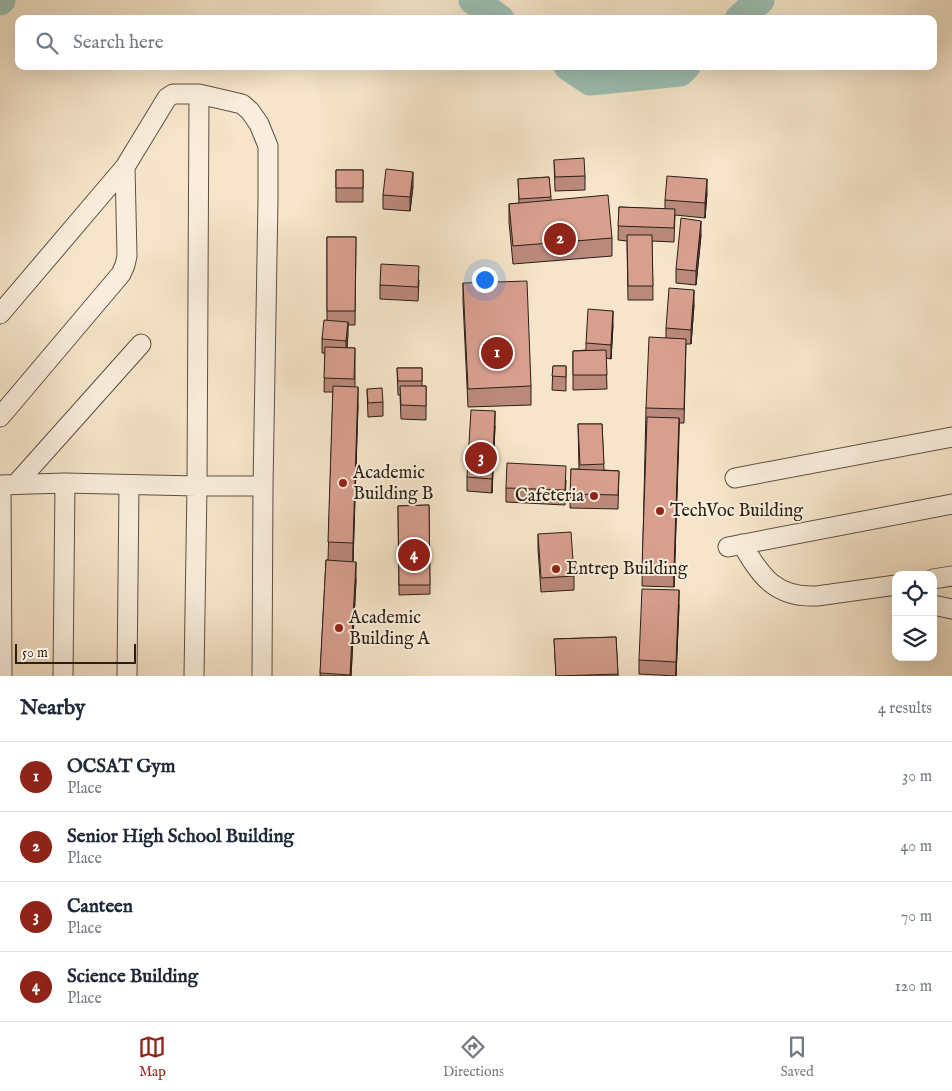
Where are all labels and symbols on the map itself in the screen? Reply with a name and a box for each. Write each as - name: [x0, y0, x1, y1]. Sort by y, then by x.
- pin: 2: [544, 220, 576, 258]
- your location: [472, 267, 498, 293]
- pin: 1: [481, 334, 513, 372]
- pin: 3: [465, 439, 497, 477]
- place label: Academic Building B: [352, 462, 434, 506]
- marker: Academic Building B: [337, 477, 349, 489]
- place label: Cafeteria: [515, 485, 584, 508]
- marker: Cafeteria: [588, 490, 600, 502]
- place label: TechVoc Building: [670, 500, 803, 523]
- marker: TechVoc Building: [654, 505, 666, 517]
- pin: 4: [398, 536, 430, 574]
- place label: Entrep Building: [566, 558, 688, 581]
- marker: Entrep Building: [550, 563, 562, 575]
- place label: Academic Building A: [348, 607, 431, 651]
- marker: Academic Building A: [333, 622, 345, 634]
- scale bar: [15, 641, 136, 664]

